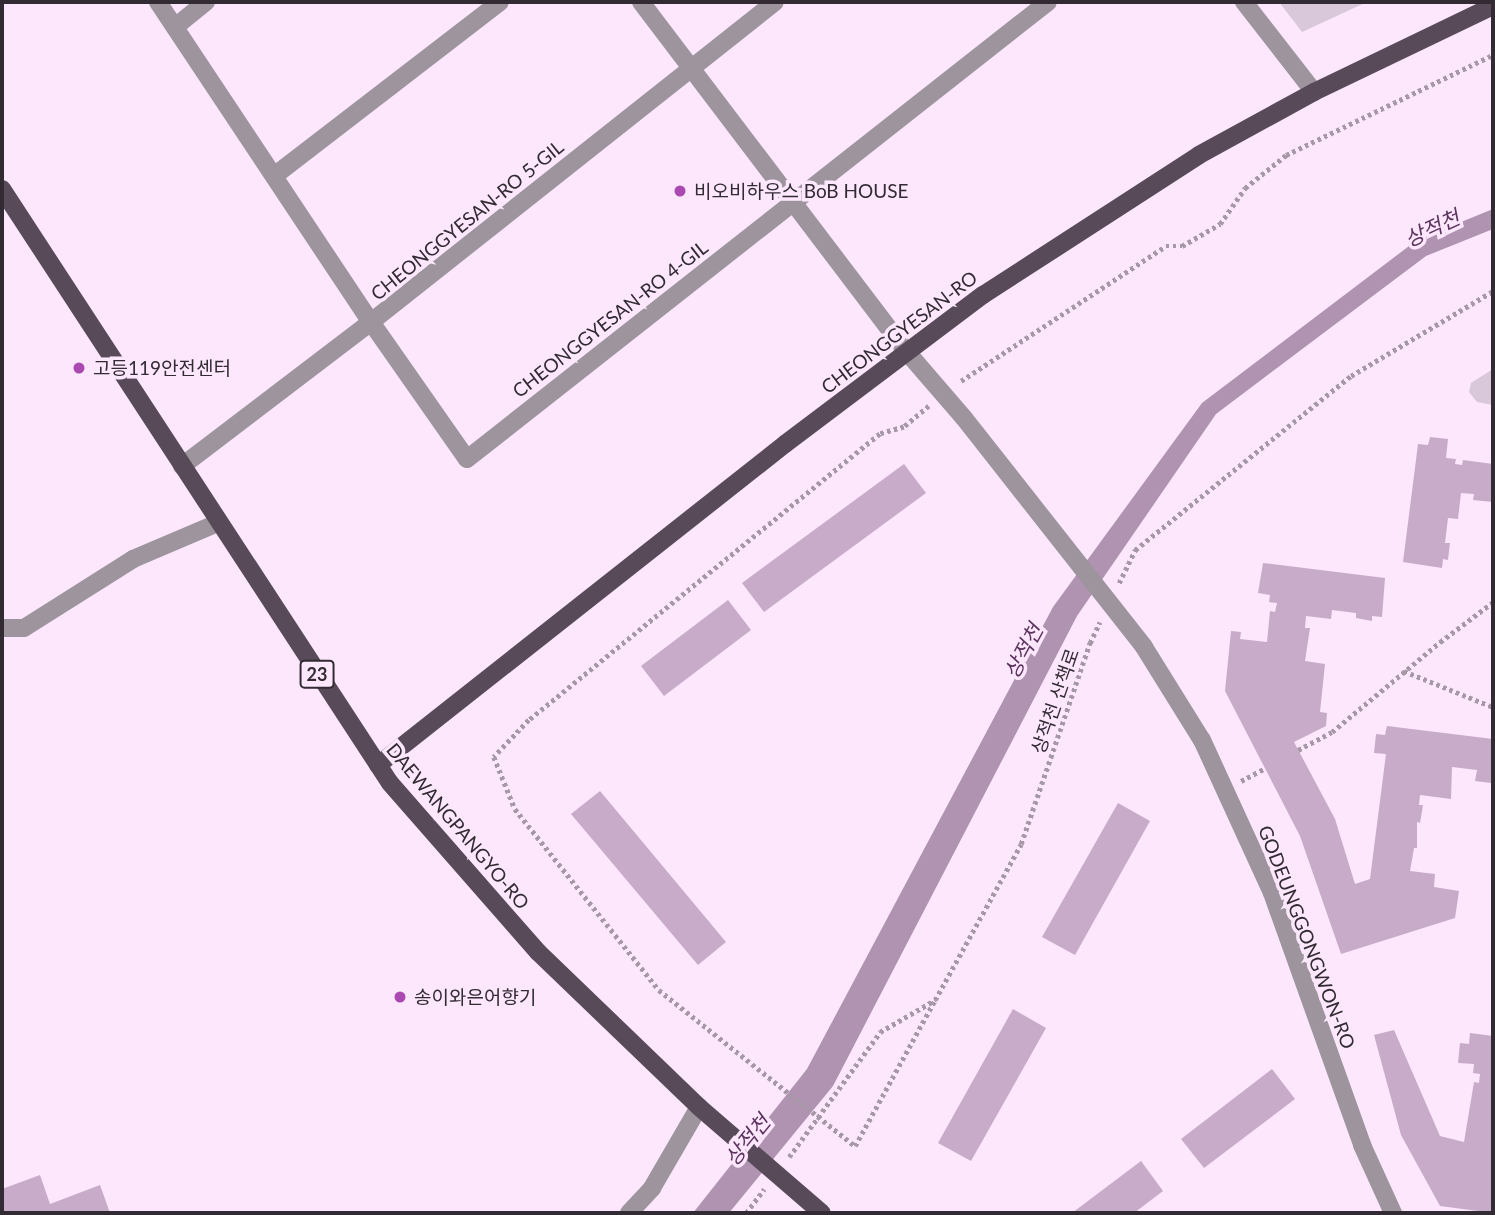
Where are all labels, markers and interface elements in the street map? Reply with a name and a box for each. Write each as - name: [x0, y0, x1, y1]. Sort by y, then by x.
- street label: CHEONGGYESAN-RO 5-GIL: [366, 135, 568, 305]
- place label: 비오비하우스 BoB HOUSE: [694, 180, 908, 202]
- marker: 비오비하우스 BoB HOUSE: [672, 183, 688, 199]
- water label: 상적천: [1400, 204, 1464, 252]
- street label: CHEONGGYESAN-RO 4-GIL: [508, 236, 712, 402]
- street label: CHEONGGYESAN-RO: [817, 266, 981, 398]
- place label: 고등119안전센터: [93, 357, 231, 379]
- marker: 고등119안전센터: [71, 360, 87, 376]
- water label: 상적천: [998, 619, 1048, 683]
- street label: 상적천 산책로: [1026, 645, 1084, 757]
- road number: 23: [300, 660, 334, 688]
- street label: DAEWANGPANGYO-RO: [382, 738, 534, 914]
- street label: GODEUNGGONGWON-RO: [1254, 822, 1360, 1052]
- place label: 송이와은어향기: [414, 986, 536, 1008]
- marker: 송이와은어향기: [392, 989, 408, 1005]
- water label: 상적천: [719, 1110, 775, 1170]

